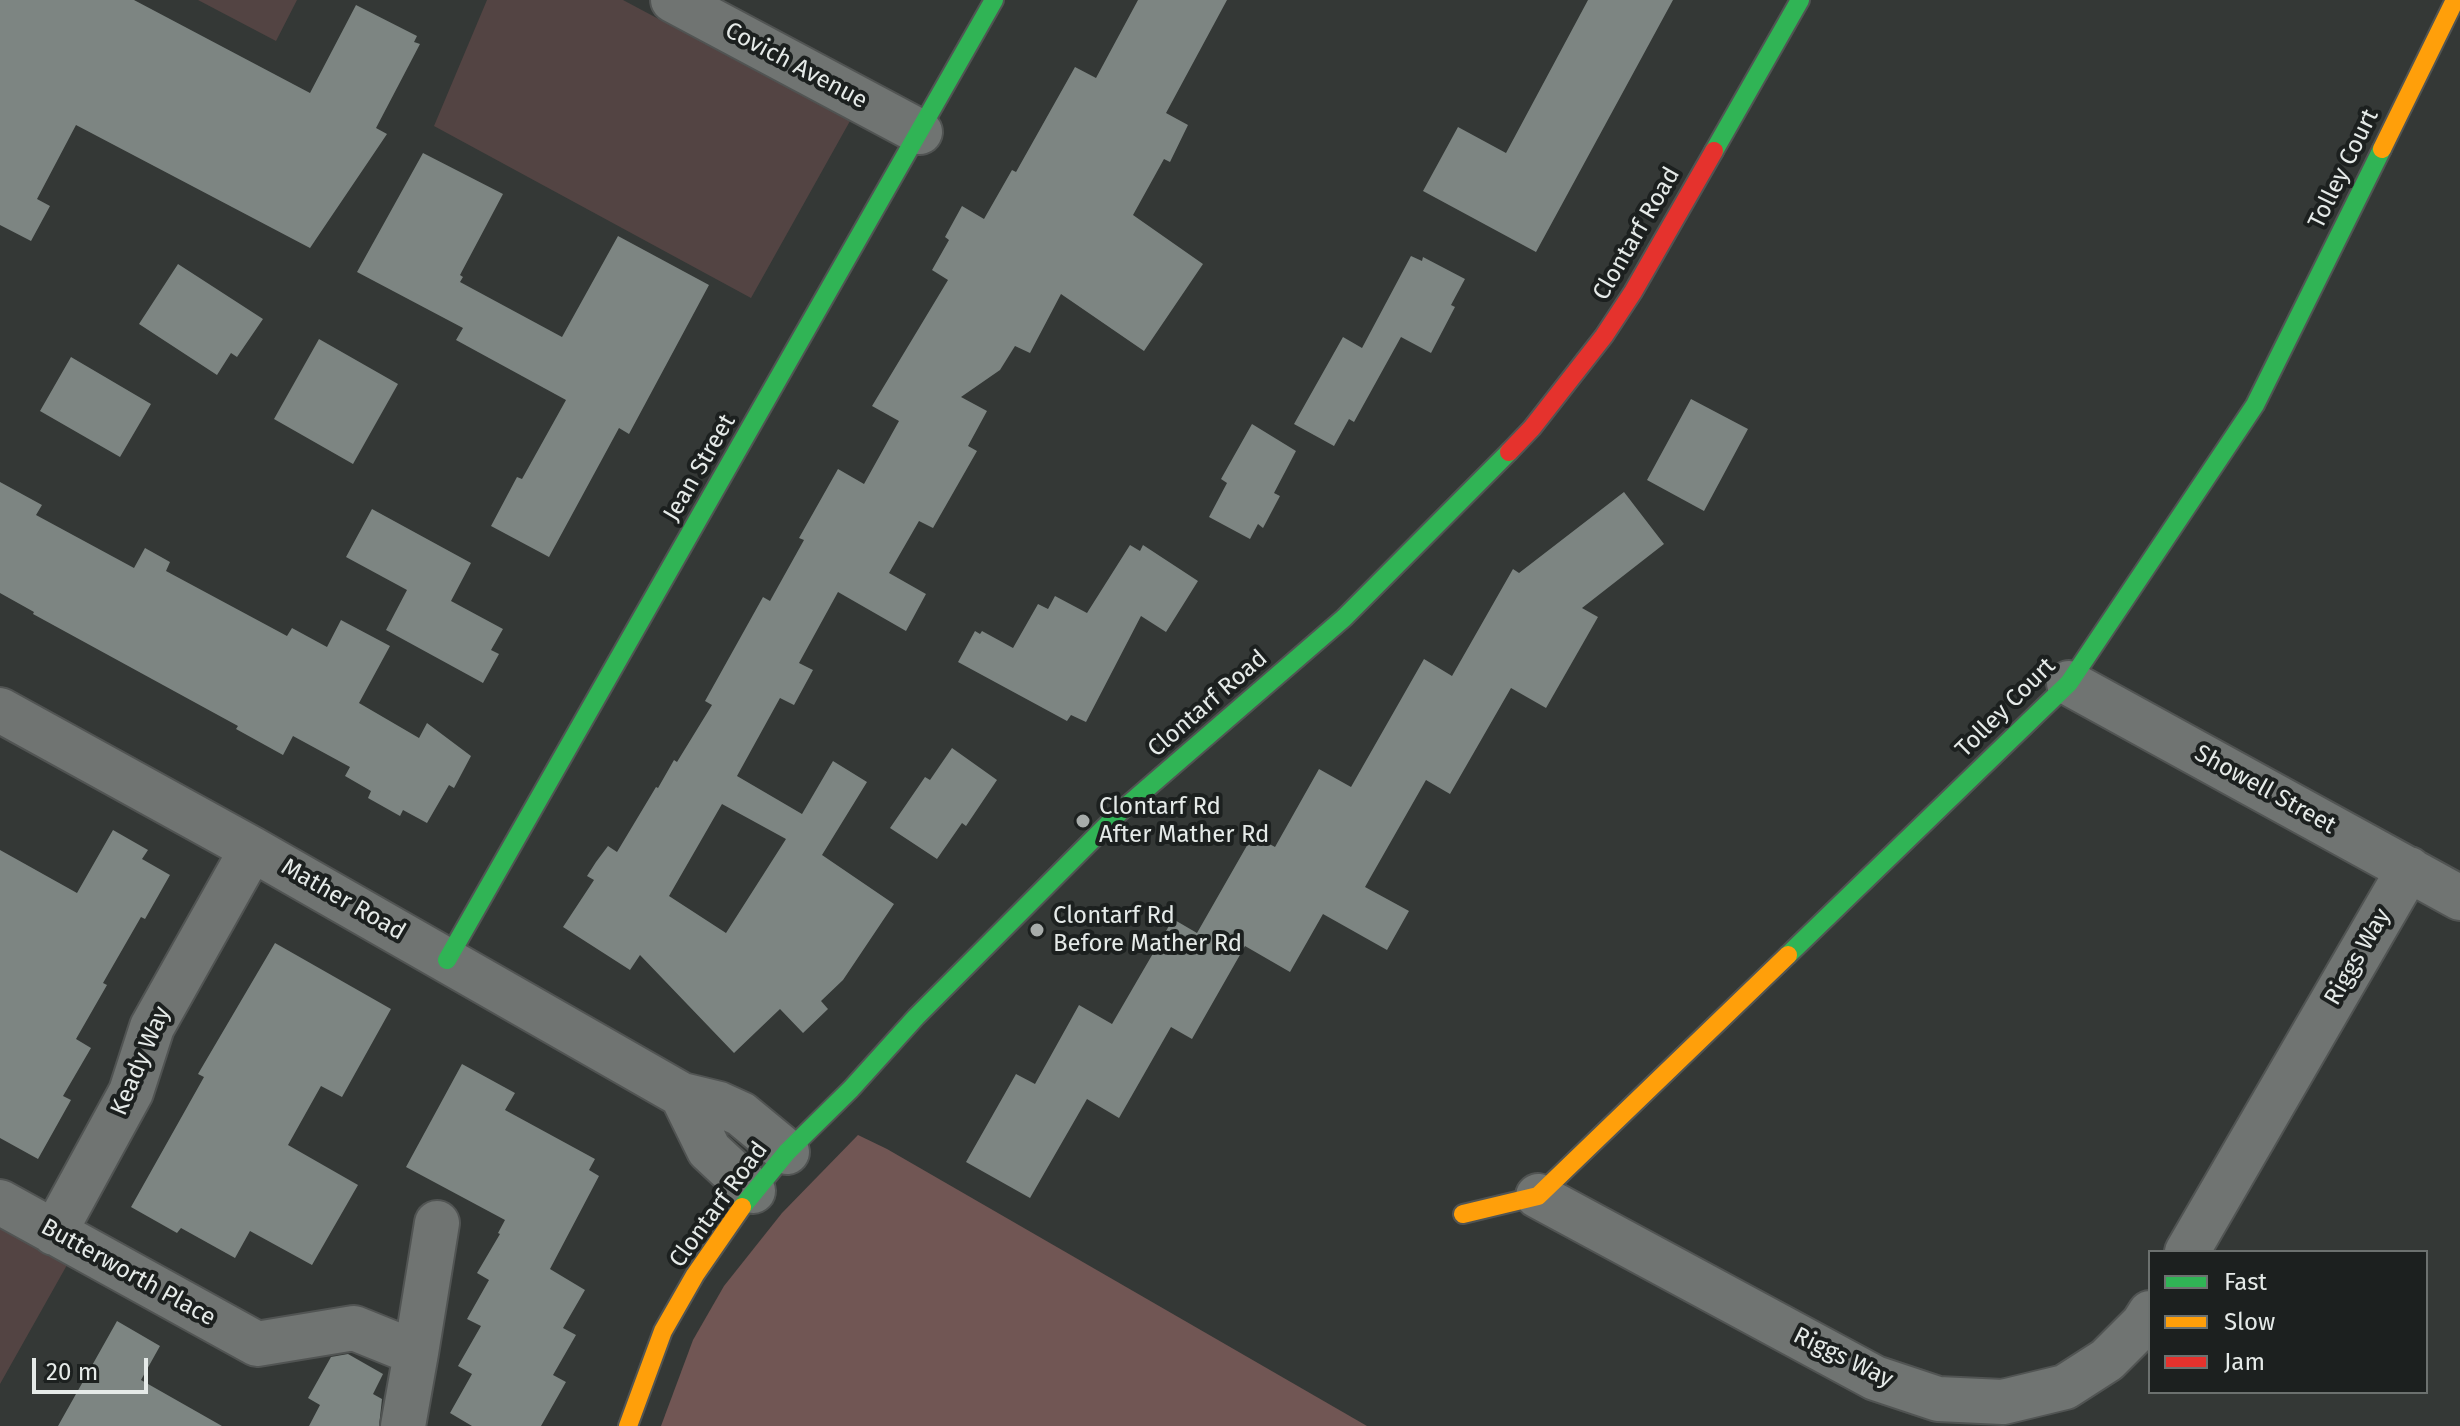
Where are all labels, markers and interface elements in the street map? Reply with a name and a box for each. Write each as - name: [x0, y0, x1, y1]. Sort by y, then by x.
- street label: Covich Avenue: [720, 16, 872, 116]
- street label: Tolley Court: [2303, 105, 2385, 233]
- street label: Clontarf Road: [1587, 162, 1687, 306]
- street label: Jean Street: [658, 409, 742, 527]
- street label: Clontarf Road: [1142, 644, 1274, 764]
- street label: Tolley Court: [1950, 652, 2062, 764]
- street label: Showell Street: [2189, 739, 2341, 841]
- place label: Clontarf Rd After Mather Rd: [1099, 793, 1269, 849]
- marker: Clontarf Rd After Mather Rd: [1074, 812, 1092, 830]
- street label: Mather Road: [276, 853, 410, 947]
- place label: Clontarf Rd Before Mather Rd: [1053, 902, 1242, 958]
- street label: Riggs Way: [2319, 903, 2397, 1011]
- marker: Clontarf Rd Before Mather Rd: [1028, 921, 1046, 939]
- street label: Keady Way: [105, 1002, 177, 1120]
- street label: Clontarf Road: [664, 1136, 774, 1274]
- street label: Butterworth Place: [36, 1213, 220, 1333]
- legend: [2148, 1250, 2428, 1394]
- text: Fast: [2224, 1268, 2267, 1296]
- text: Slow: [2224, 1308, 2275, 1336]
- street label: Riggs Way: [1788, 1322, 1898, 1394]
- scale bar: [36, 1342, 152, 1392]
- text: Jam: [2224, 1348, 2265, 1376]
- text: 20 m: [46, 1358, 98, 1386]

